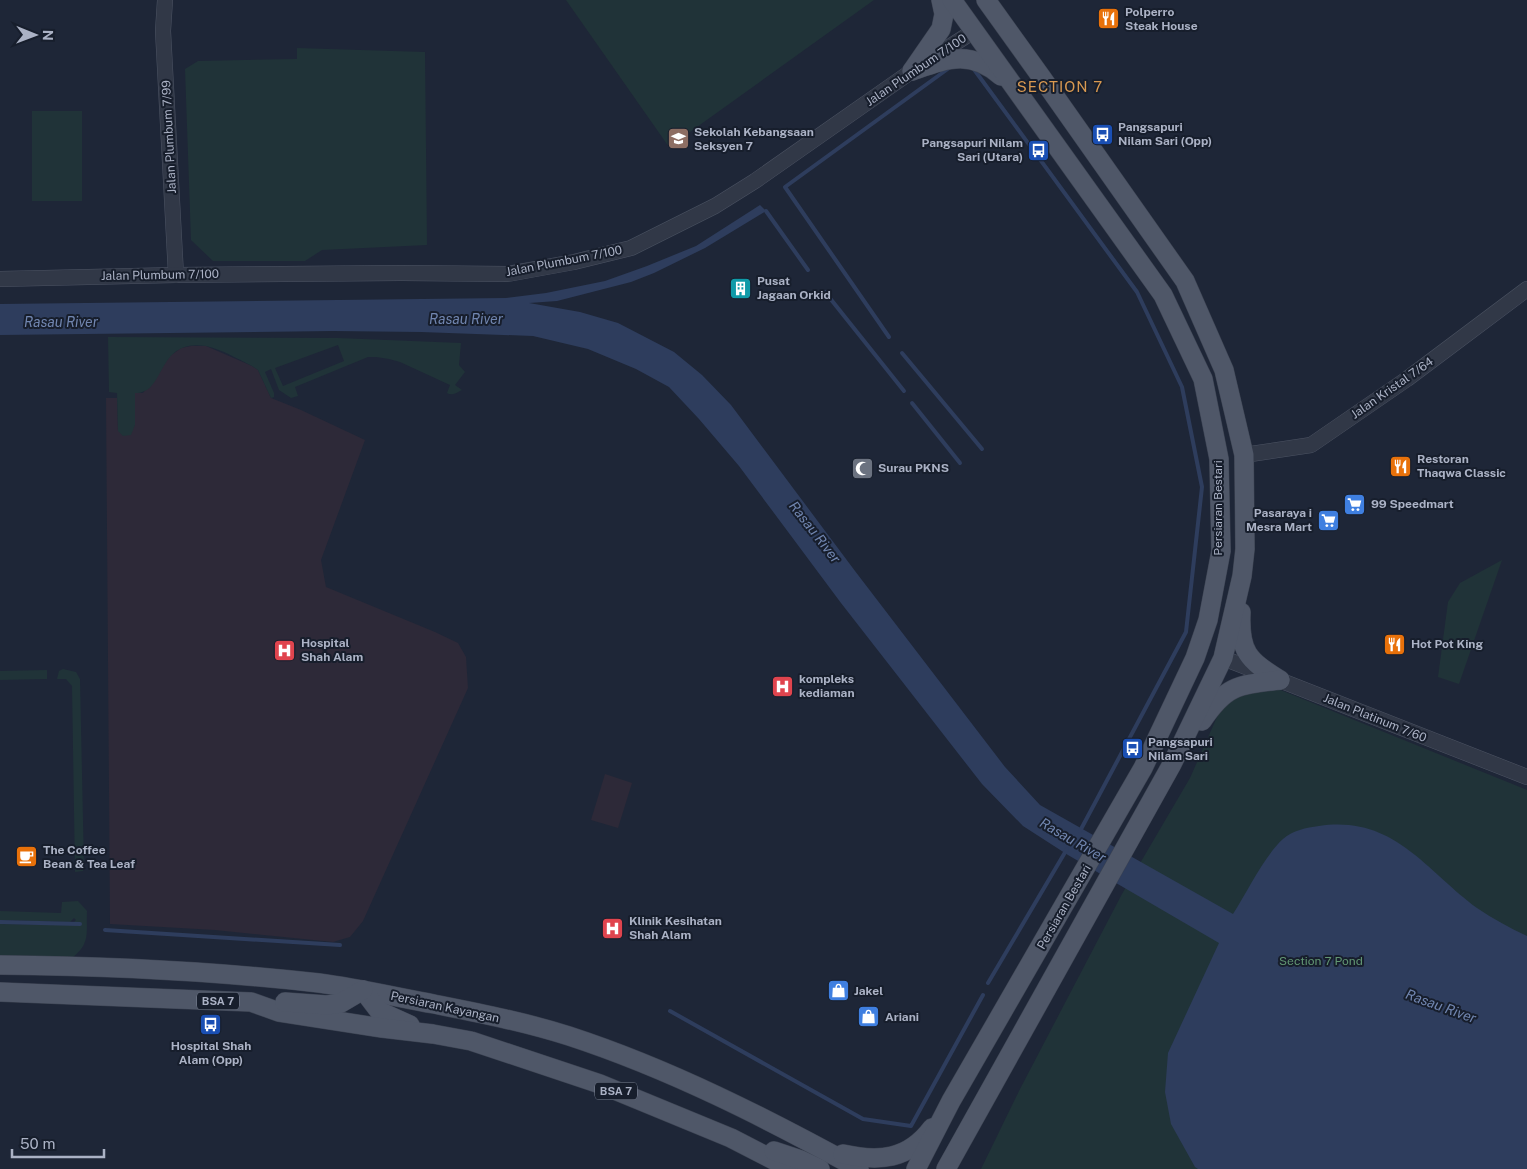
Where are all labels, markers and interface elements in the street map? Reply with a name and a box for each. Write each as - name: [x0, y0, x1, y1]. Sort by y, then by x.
- place label: Polperro Steak House: [1125, 5, 1198, 33]
- restaurant icon: Polperro Steak House: [1097, 7, 1121, 31]
- north arrow: [10, 10, 60, 60]
- text: N: [40, 30, 56, 41]
- street label: Jalan Plumbum 7/100: [863, 31, 969, 109]
- district label: SECTION 7: [1017, 78, 1103, 95]
- street label: Jalan Plumbum 7/99: [159, 80, 179, 194]
- place label: Pangsapuri Nilam Sari (Opp): [1118, 120, 1212, 148]
- bus stop icon: Pangsapuri Nilam Sari (Opp): [1090, 122, 1114, 146]
- place label: Sekolah Kebangsaan Seksyen 7: [694, 125, 814, 153]
- school or university icon: Sekolah Kebangsaan Seksyen 7: [666, 127, 690, 151]
- place label: Pangsapuri Nilam Sari (Utara): [922, 136, 1023, 164]
- bus stop icon: Pangsapuri Nilam Sari (Utara): [1027, 138, 1051, 162]
- street label: Jalan Plumbum 7/100: [505, 243, 623, 279]
- street label: Jalan Plumbum 7/100: [101, 267, 219, 283]
- place label: Pusat Jagaan Orkid: [757, 274, 831, 302]
- building icon: Pusat Jagaan Orkid: [729, 276, 753, 300]
- water label: Rasau River: [429, 311, 504, 327]
- water label: Rasau River: [24, 314, 99, 330]
- street label: Jalan Kristal 7/64: [1348, 354, 1436, 422]
- place label: Restoran Thaqwa Classic: [1417, 452, 1506, 480]
- restaurant icon: Restoran Thaqwa Classic: [1389, 454, 1413, 478]
- mosque icon: Surau PKNS: [850, 456, 874, 480]
- street label: Persiaran Bestari: [1211, 460, 1225, 556]
- place label: Surau PKNS: [878, 461, 949, 475]
- supermarket icon: 99 Speedmart: [1343, 492, 1367, 516]
- place label: 99 Speedmart: [1371, 497, 1454, 511]
- water label: Rasau River: [786, 498, 844, 567]
- place label: Pasaraya i Mesra Mart: [1246, 506, 1312, 534]
- supermarket icon: Pasaraya i Mesra Mart: [1316, 508, 1340, 532]
- restaurant icon: Hot Pot King: [1383, 632, 1407, 656]
- place label: Hospital Shah Alam: [301, 636, 363, 664]
- place label: Hot Pot King: [1411, 637, 1483, 651]
- hospital icon: Hospital Shah Alam: [273, 638, 297, 662]
- place label: kompleks kediaman: [799, 672, 855, 700]
- hospital icon: kompleks kediaman: [771, 674, 795, 698]
- street label: Jalan Platinum 7/60: [1321, 691, 1429, 745]
- place label: Pangsapuri Nilam Sari: [1148, 735, 1213, 763]
- bus stop icon: Pangsapuri Nilam Sari: [1120, 737, 1144, 761]
- water label: Rasau River: [1037, 815, 1110, 866]
- place label: The Coffee Bean & Tea Leaf: [43, 843, 135, 871]
- cafe icon: The Coffee Bean & Tea Leaf: [15, 845, 39, 869]
- street label: Persiaran Bestari: [1034, 862, 1094, 952]
- place label: Klinik Kesihatan Shah Alam: [629, 914, 722, 942]
- hospital icon: Klinik Kesihatan Shah Alam: [601, 916, 625, 940]
- park label: Section 7 Pond: [1279, 954, 1363, 968]
- shop icon: Jakel: [826, 979, 850, 1003]
- place label: Jakel: [854, 984, 883, 998]
- water label: Rasau River: [1404, 986, 1479, 1026]
- street label: Persiaran Kayangan: [389, 989, 501, 1025]
- road number: BSA 7: [197, 992, 239, 1009]
- shop icon: Ariani: [857, 1005, 881, 1029]
- place label: Ariani: [885, 1010, 919, 1024]
- bus stop icon: Hospital Shah Alam (Opp): [199, 1013, 223, 1037]
- place label: Hospital Shah Alam (Opp): [171, 1039, 251, 1067]
- road number: BSA 7: [595, 1082, 637, 1100]
- scale bar: [12, 1126, 105, 1158]
- text: 50 m: [20, 1135, 55, 1152]

